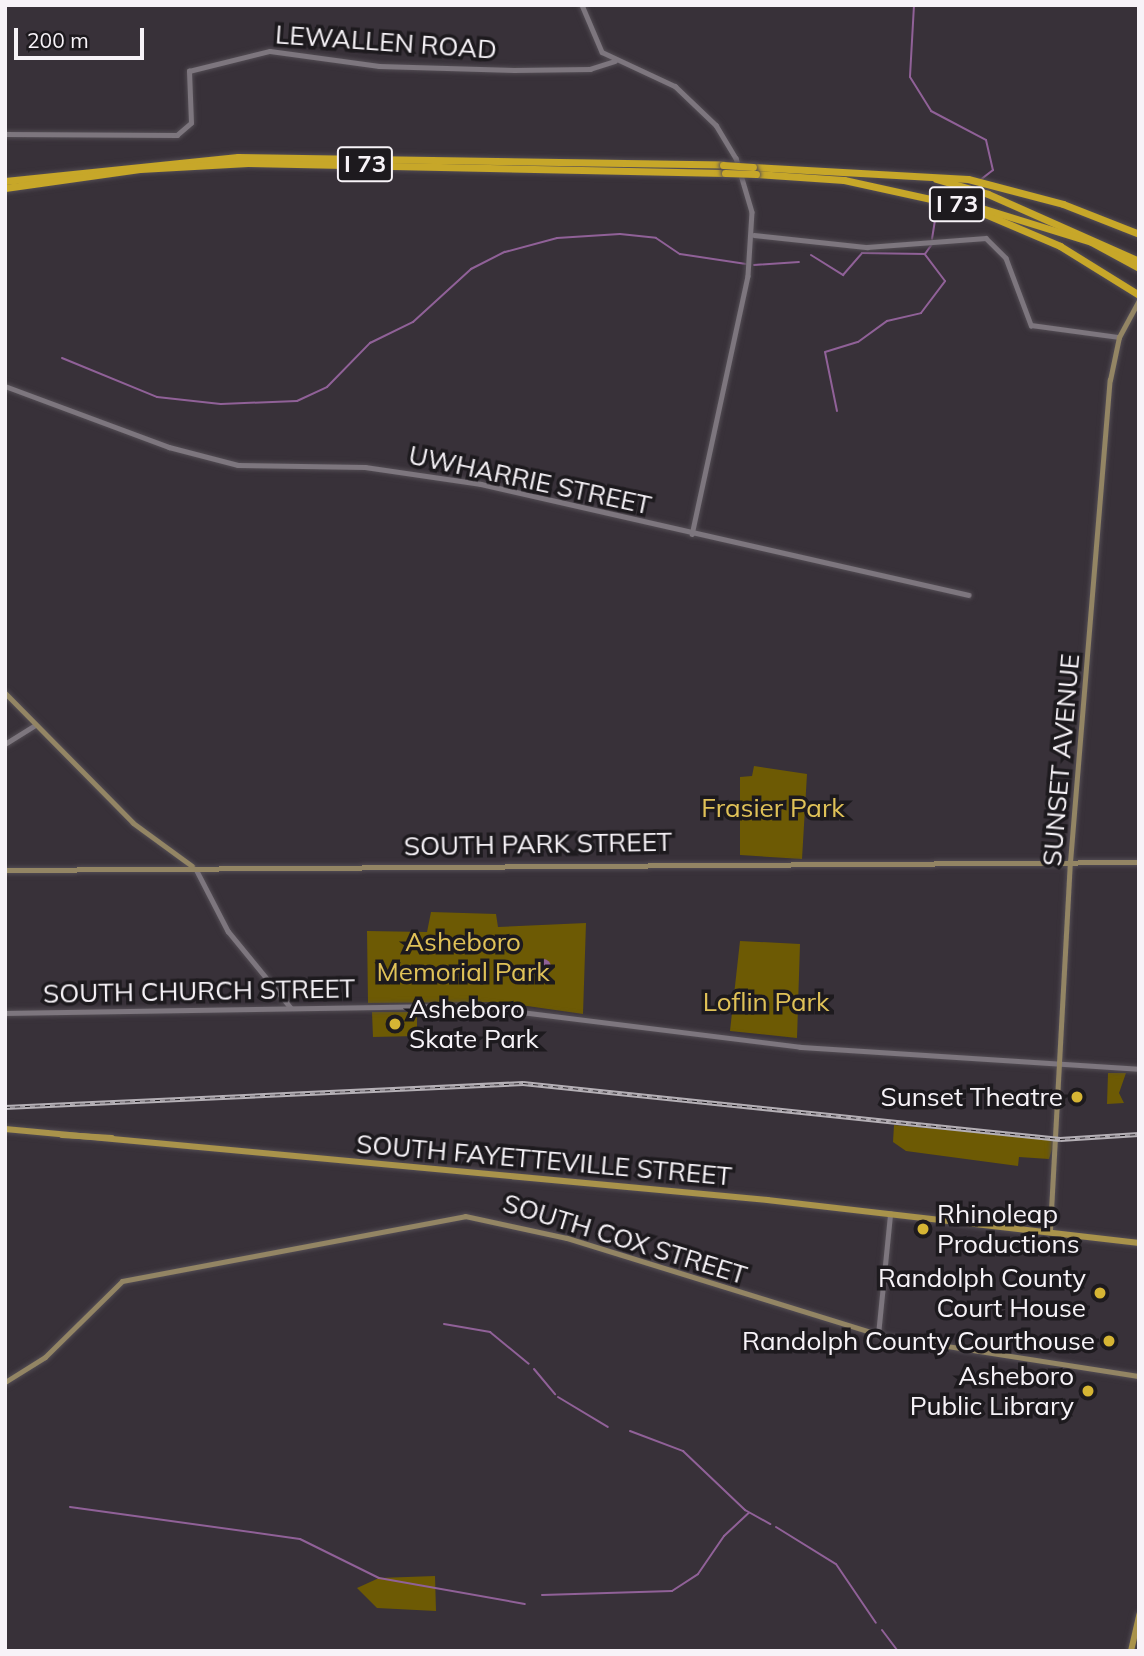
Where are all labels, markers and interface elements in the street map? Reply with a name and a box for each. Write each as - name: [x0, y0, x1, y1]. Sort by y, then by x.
- scale bar: [18, 14, 147, 58]
- street label: LEWALLEN ROAD: [274, 19, 498, 65]
- text: 200 m: [27, 27, 89, 53]
- road number: I 73: [335, 144, 395, 184]
- road number: I 73: [927, 184, 987, 224]
- street label: UWHARRIE STREET: [406, 439, 654, 521]
- street label: SUNSET AVENUE: [1036, 653, 1086, 867]
- park label: Frasier Park: [701, 792, 845, 824]
- street label: SOUTH PARK STREET: [403, 826, 673, 862]
- park label: Asheboro Memorial Park: [376, 926, 550, 988]
- street label: SOUTH CHURCH STREET: [43, 973, 355, 1009]
- park label: Loflin Park: [703, 986, 829, 1018]
- place label: Asheboro Skate Park: [409, 993, 539, 1054]
- marker: Asheboro Skate Park: [387, 1016, 403, 1032]
- place label: Sunset Theatre: [880, 1081, 1063, 1113]
- marker: Sunset Theatre: [1069, 1089, 1085, 1105]
- street label: SOUTH FAYETTEVILLE STREET: [355, 1128, 733, 1192]
- street label: SOUTH COX STREET: [499, 1187, 751, 1291]
- place label: Rhinoleap Productions: [937, 1198, 1080, 1260]
- marker: Rhinoleap Productions: [915, 1221, 931, 1237]
- place label: Randolph County Court House: [878, 1262, 1086, 1324]
- marker: Randolph County Court House: [1092, 1285, 1108, 1301]
- place label: Randolph County Courthouse: [742, 1325, 1095, 1357]
- marker: Randolph County Courthouse: [1101, 1333, 1117, 1349]
- place label: Asheboro Public Library: [910, 1360, 1074, 1422]
- marker: Asheboro Public Library: [1080, 1383, 1096, 1399]

